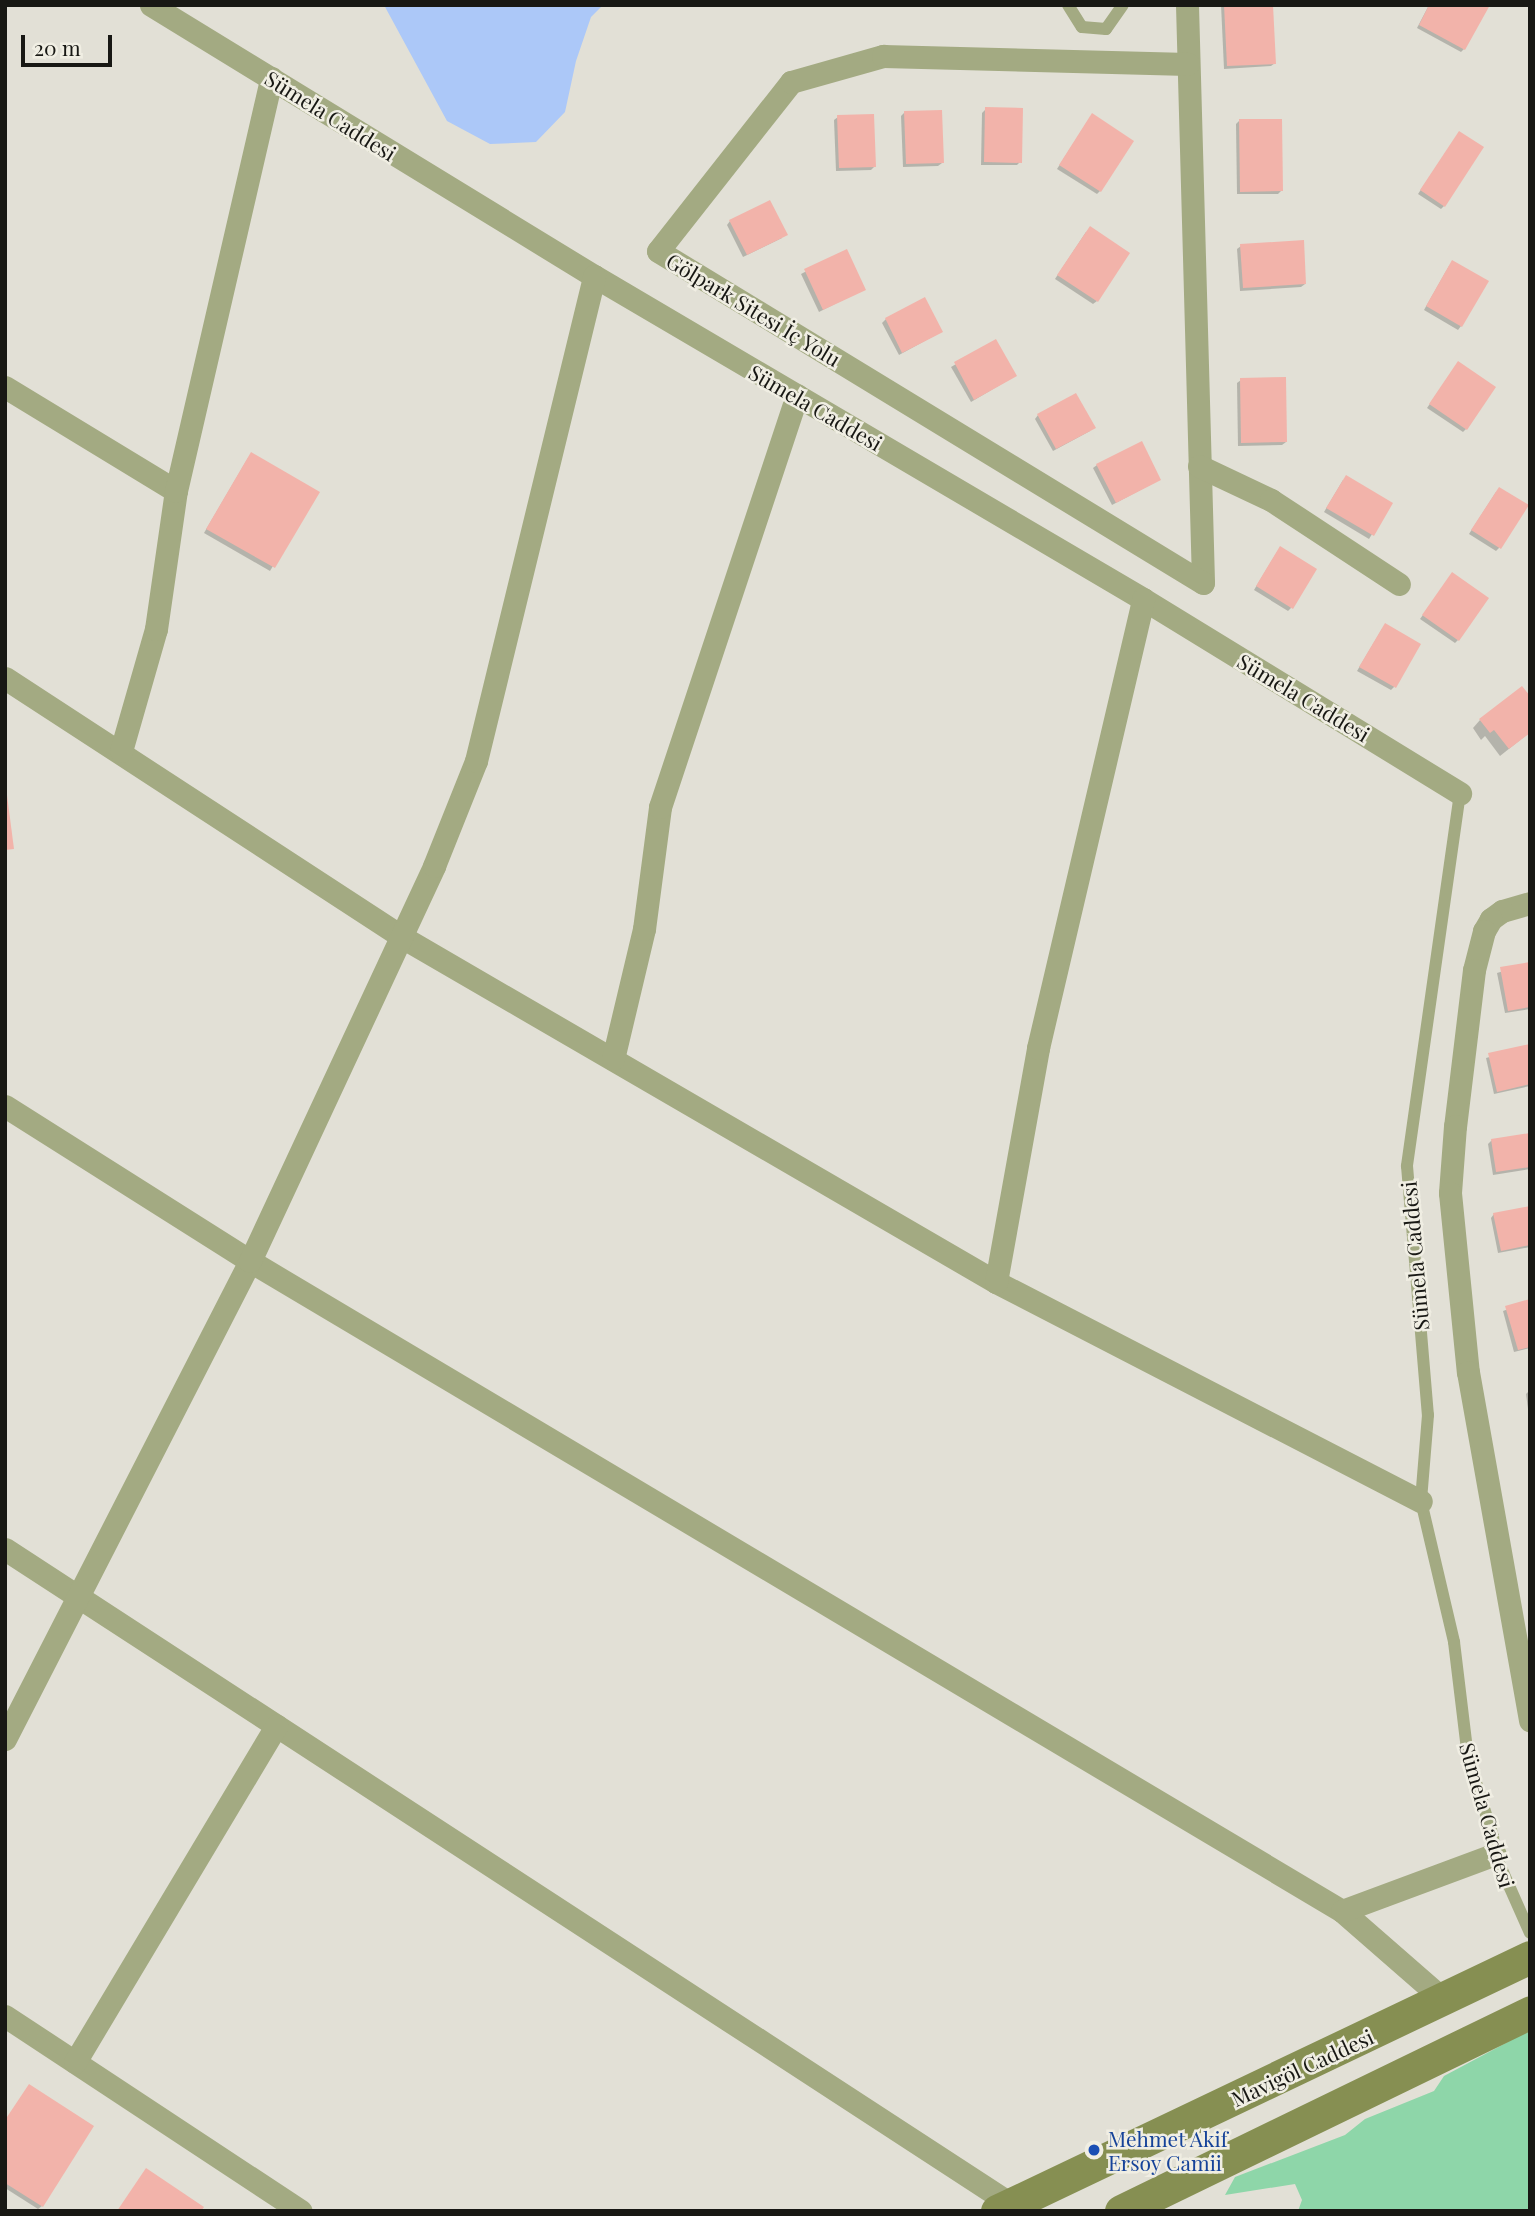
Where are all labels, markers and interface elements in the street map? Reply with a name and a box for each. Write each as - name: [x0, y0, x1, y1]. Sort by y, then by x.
- scale bar: [24, 21, 116, 65]
- text: 20 m: [34, 33, 81, 61]
- street label: Sümela Caddesi: [261, 65, 401, 165]
- street label: Gölpark Sitesi İç Yolu: [662, 247, 846, 371]
- street label: Sümela Caddesi: [745, 359, 887, 455]
- street label: Sümela Caddesi: [1233, 648, 1375, 746]
- street label: Sümela Caddesi: [1395, 1180, 1433, 1332]
- street label: Sümela Caddesi: [1455, 1739, 1521, 1891]
- street label: Mavigöl Caddesi: [1227, 2023, 1377, 2111]
- place label: Mehmet Akif Ersoy Camii: [1108, 2125, 1229, 2175]
- marker: Mehmet Akif Ersoy Camii: [1086, 2142, 1102, 2158]

